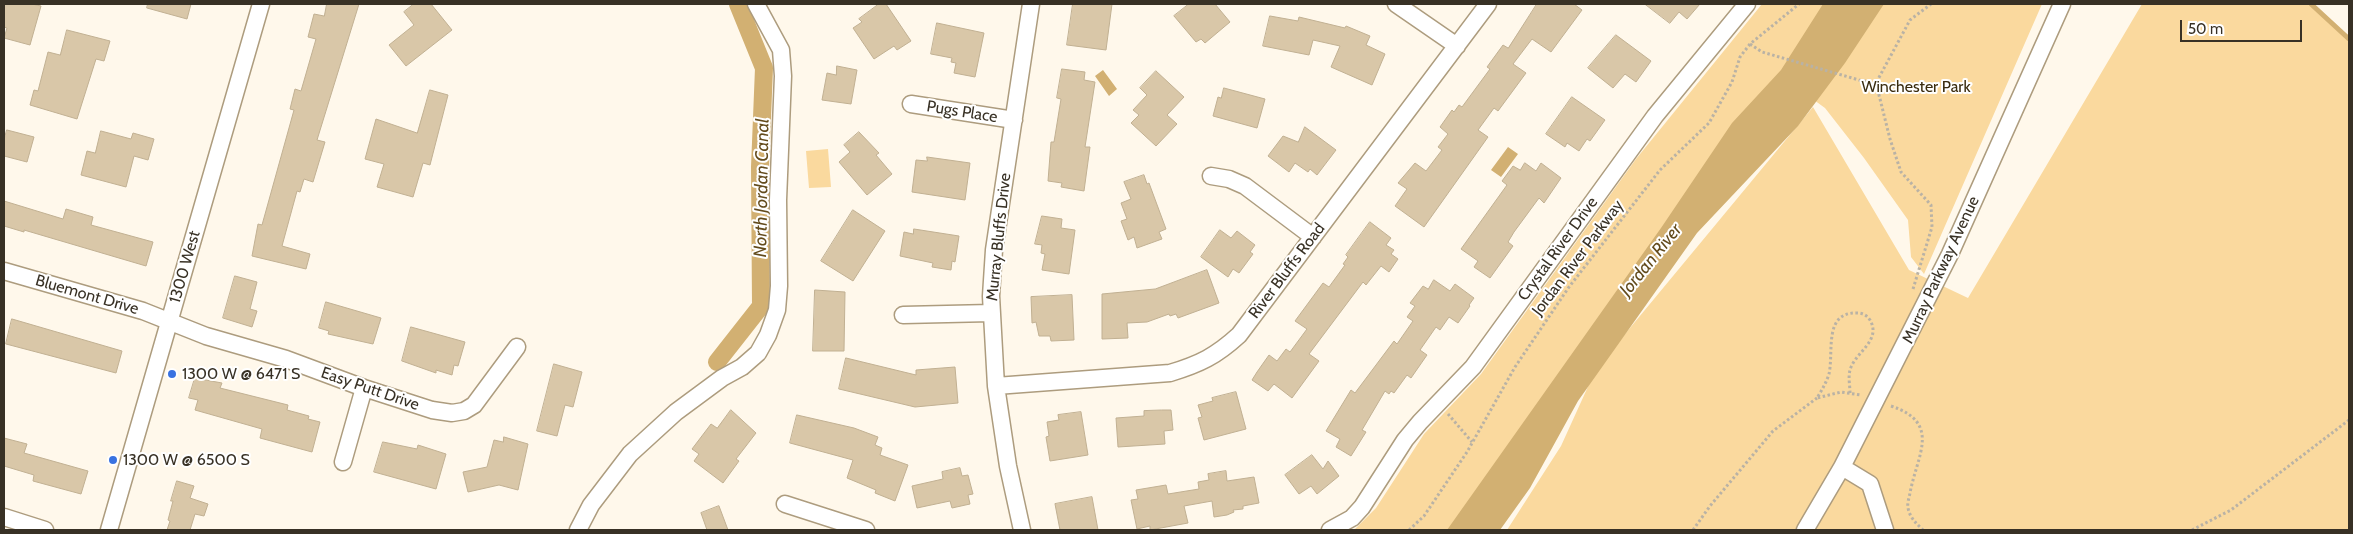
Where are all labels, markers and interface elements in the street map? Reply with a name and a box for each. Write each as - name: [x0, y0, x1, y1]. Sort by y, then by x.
- scale bar: [2183, 10, 2306, 42]
- text: 50 m: [2188, 20, 2223, 38]
- park label: Winchester Park: [1861, 77, 1971, 97]
- street label: Pugs Place: [925, 97, 999, 127]
- water label: North Jordan Canal: [750, 118, 774, 258]
- street label: Murray Bluffs Drive: [983, 172, 1015, 302]
- street label: Crystal River Drive: [1514, 193, 1602, 305]
- street label: Murray Parkway Avenue: [1898, 193, 1984, 347]
- street label: Jordan River Parkway: [1528, 196, 1628, 320]
- street label: River Bluffs Road: [1245, 219, 1329, 323]
- water label: Jordan River: [1615, 219, 1687, 301]
- street label: 1300 West: [166, 229, 204, 305]
- street label: Bluemont Drive: [33, 271, 141, 319]
- street label: Easy Putt Drive: [318, 363, 422, 415]
- place label: 1300 W @ 6471 S: [182, 364, 300, 384]
- marker: 1300 W @ 6471 S: [166, 368, 178, 380]
- place label: 1300 W @ 6500 S: [123, 450, 250, 470]
- marker: 1300 W @ 6500 S: [107, 454, 119, 466]

